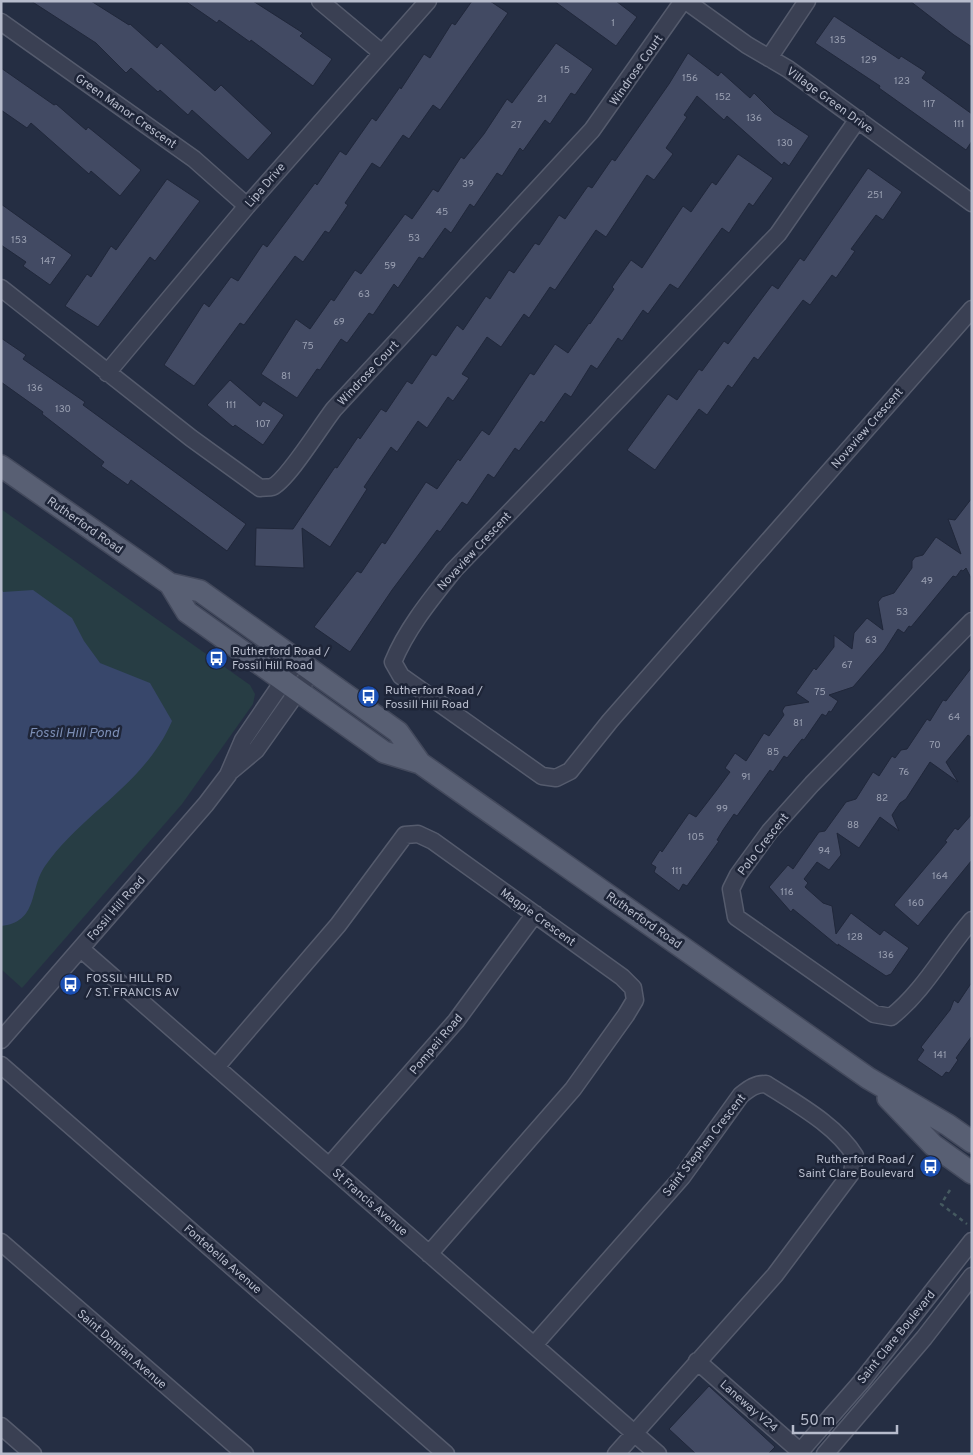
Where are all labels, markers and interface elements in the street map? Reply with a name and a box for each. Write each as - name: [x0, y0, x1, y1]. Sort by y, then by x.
- house number: 1: [611, 17, 615, 30]
- street label: Windrose Court: [606, 32, 667, 109]
- house number: 135: [830, 34, 846, 47]
- house number: 129: [861, 54, 877, 67]
- house number: 15: [560, 64, 570, 77]
- street label: Village Green Drive: [783, 64, 876, 138]
- street label: Green Manor Crescent: [72, 71, 179, 153]
- house number: 156: [682, 72, 698, 85]
- house number: 123: [894, 75, 910, 88]
- house number: 152: [715, 91, 731, 104]
- house number: 21: [537, 93, 547, 106]
- house number: 117: [923, 98, 935, 111]
- house number: 136: [746, 112, 762, 125]
- house number: 111: [953, 118, 965, 131]
- house number: 27: [510, 119, 522, 132]
- house number: 130: [777, 137, 793, 150]
- street label: Lipa Drive: [242, 160, 290, 211]
- house number: 39: [462, 178, 474, 191]
- house number: 251: [867, 189, 883, 202]
- house number: 45: [436, 206, 448, 219]
- house number: 53: [408, 232, 420, 245]
- house number: 153: [11, 234, 27, 247]
- house number: 147: [41, 255, 55, 268]
- house number: 59: [384, 260, 396, 273]
- house number: 63: [358, 288, 370, 301]
- house number: 69: [333, 316, 345, 329]
- street label: Windrose Court: [334, 338, 403, 410]
- house number: 75: [302, 340, 314, 353]
- house number: 81: [281, 370, 291, 383]
- house number: 136: [27, 382, 43, 395]
- street label: Novaview Crescent: [828, 385, 907, 472]
- house number: 111: [225, 399, 237, 412]
- house number: 130: [55, 403, 71, 416]
- house number: 107: [255, 418, 271, 431]
- street label: Rutherford Road: [43, 494, 126, 558]
- street label: Novaview Crescent: [434, 509, 515, 594]
- house number: 49: [921, 575, 933, 588]
- house number: 53: [896, 606, 908, 619]
- house number: 63: [865, 634, 877, 647]
- place label: Rutherford Road / Fossil Hill Road: [232, 644, 330, 674]
- bus stop icon: Rutherford Road / Fossil Hill Road: [204, 646, 228, 670]
- house number: 67: [842, 659, 853, 672]
- place label: Rutherford Road / Fossill Hill Road: [385, 683, 483, 713]
- bus stop icon: Rutherford Road / Fossill Hill Road: [357, 685, 381, 709]
- house number: 75: [814, 686, 826, 699]
- house number: 64: [948, 711, 960, 724]
- house number: 81: [793, 717, 803, 730]
- water label: Fossil Hill Pond: [29, 725, 121, 742]
- house number: 70: [929, 739, 941, 752]
- house number: 85: [767, 746, 779, 759]
- house number: 76: [899, 766, 909, 779]
- house number: 91: [741, 771, 751, 784]
- house number: 82: [876, 792, 888, 805]
- house number: 99: [716, 803, 728, 816]
- street label: Polo Crescent: [734, 810, 793, 879]
- house number: 88: [847, 819, 859, 832]
- house number: 105: [688, 831, 704, 844]
- house number: 94: [818, 845, 830, 858]
- house number: 111: [671, 865, 683, 878]
- house number: 164: [932, 870, 948, 883]
- street label: Fossil Hill Road: [84, 873, 149, 944]
- street label: Magpie Crescent: [497, 885, 578, 951]
- house number: 116: [780, 886, 794, 899]
- street label: Rutherford Road: [602, 889, 685, 953]
- house number: 160: [908, 897, 924, 910]
- house number: 128: [847, 931, 863, 944]
- house number: 136: [878, 949, 894, 962]
- place label: FOSSIL HILL RD / ST. FRANCIS AV: [85, 971, 179, 1001]
- bus stop icon: FOSSIL HILL RD / ST. FRANCIS AV: [58, 973, 82, 997]
- street label: Pompeii Road: [407, 1011, 467, 1078]
- house number: 141: [933, 1049, 947, 1062]
- street label: Saint Stephen Crescent: [660, 1091, 750, 1200]
- place label: Rutherford Road / Saint Clare Boulevard: [798, 1152, 914, 1182]
- bus stop icon: Rutherford Road / Saint Clare Boulevard: [918, 1154, 942, 1178]
- street label: St Francis Avenue: [328, 1165, 411, 1240]
- street label: Fontebella Avenue: [180, 1221, 265, 1298]
- street label: Saint Clare Boulevard: [854, 1288, 939, 1388]
- street label: Saint Damian Avenue: [73, 1306, 170, 1393]
- street label: Laneway V24: [716, 1377, 781, 1436]
- scale bar: [793, 1402, 897, 1434]
- text: 50 m: [800, 1412, 835, 1431]

